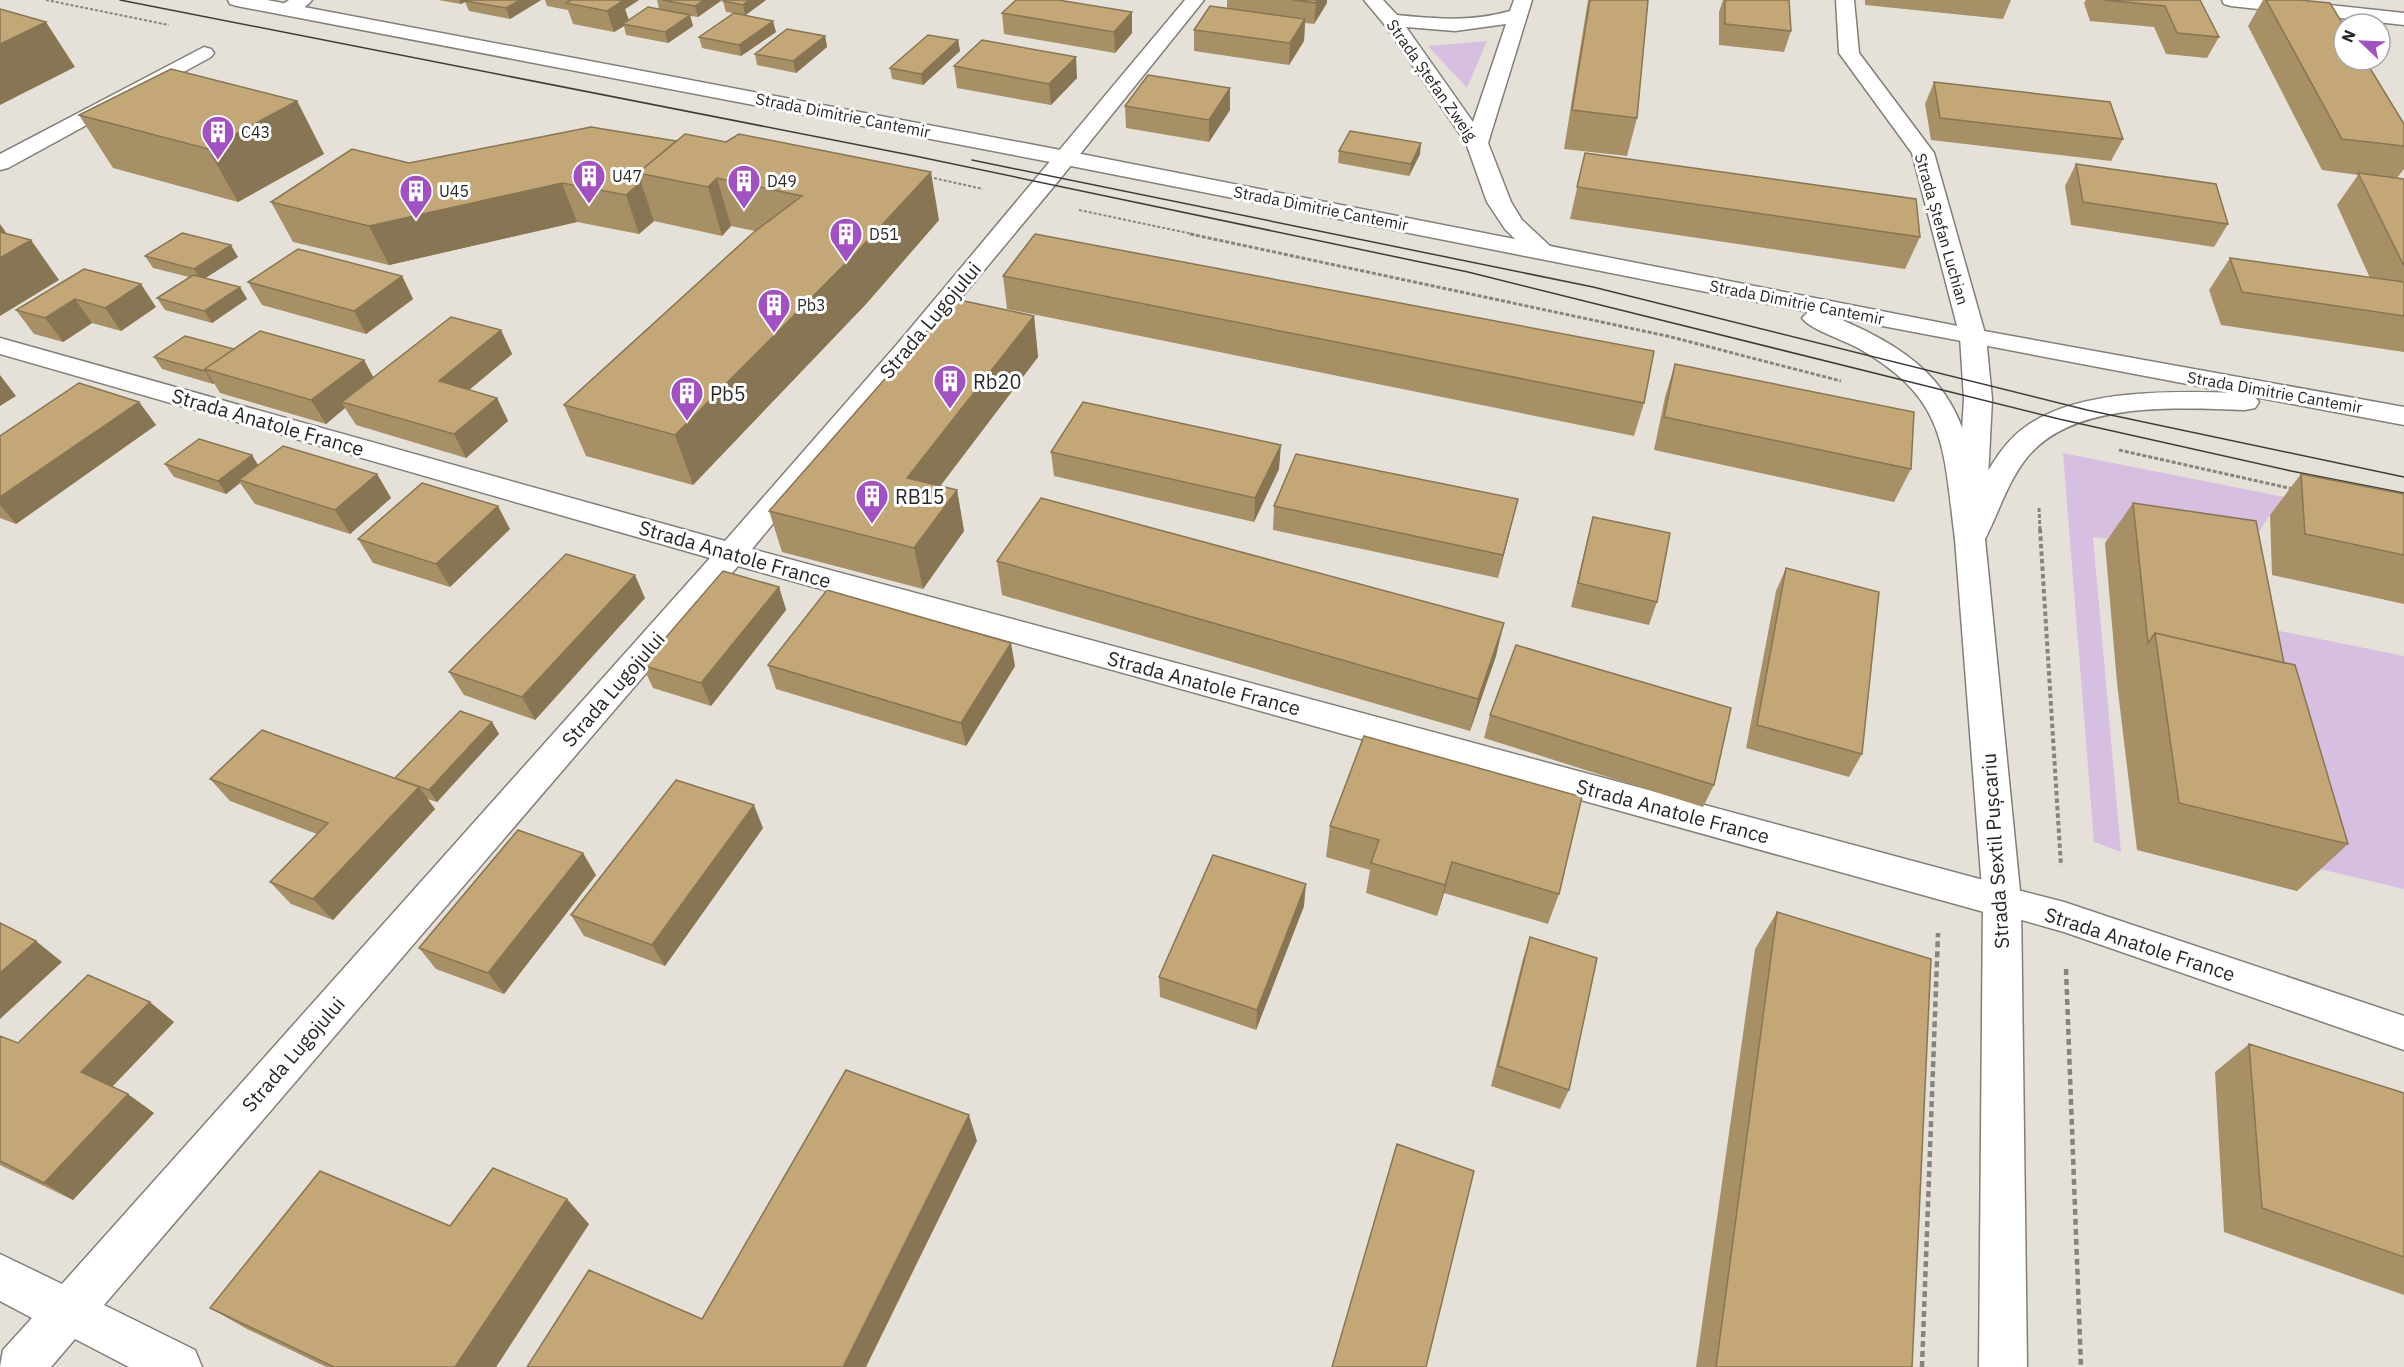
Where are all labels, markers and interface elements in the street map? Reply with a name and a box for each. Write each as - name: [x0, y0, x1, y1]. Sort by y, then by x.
- north arrow: [2332, 12, 2392, 72]
- street label: Strada Ștefan Zweig: [1383, 15, 1482, 145]
- text: N: [2337, 27, 2360, 45]
- street label: Strada Dimitrie Cantemir: [754, 88, 932, 142]
- building icon: C43: [200, 114, 236, 161]
- place label: C43: [241, 122, 270, 142]
- street label: Strada Ștefan Luchian: [1911, 151, 1973, 307]
- building icon: U47: [571, 158, 607, 205]
- building icon: D49: [726, 163, 762, 210]
- place label: U47: [612, 166, 642, 186]
- place label: D49: [767, 171, 797, 191]
- building icon: U45: [398, 173, 434, 220]
- place label: U45: [439, 181, 469, 201]
- street label: Strada Dimitrie Cantemir: [1232, 181, 1410, 235]
- building icon: D51: [828, 216, 864, 263]
- place label: D51: [869, 224, 899, 244]
- street label: Strada Lugojului: [873, 256, 987, 384]
- street label: Strada Dimitrie Cantemir: [1708, 275, 1886, 329]
- building icon: Pb3: [756, 287, 792, 334]
- place label: Pb3: [797, 295, 826, 315]
- building icon: Rb20: [932, 363, 968, 410]
- street label: Strada Dimitrie Cantemir: [2186, 367, 2364, 417]
- place label: Rb20: [973, 368, 1021, 395]
- building icon: Pb5: [669, 375, 705, 422]
- place label: Pb5: [710, 380, 746, 407]
- street label: Strada Anatole France: [169, 382, 367, 462]
- building icon: RB15: [854, 478, 890, 525]
- place label: RB15: [895, 483, 945, 510]
- street label: Strada Anatole France: [636, 514, 834, 594]
- street label: Strada Lugojului: [555, 626, 671, 752]
- street label: Strada Anatole France: [1105, 644, 1303, 722]
- street label: Strada Sextil Pușcariu: [1975, 752, 2015, 950]
- street label: Strada Anatole France: [1574, 772, 1772, 850]
- street label: Strada Anatole France: [2041, 900, 2239, 988]
- street label: Strada Lugojului: [235, 991, 351, 1117]

